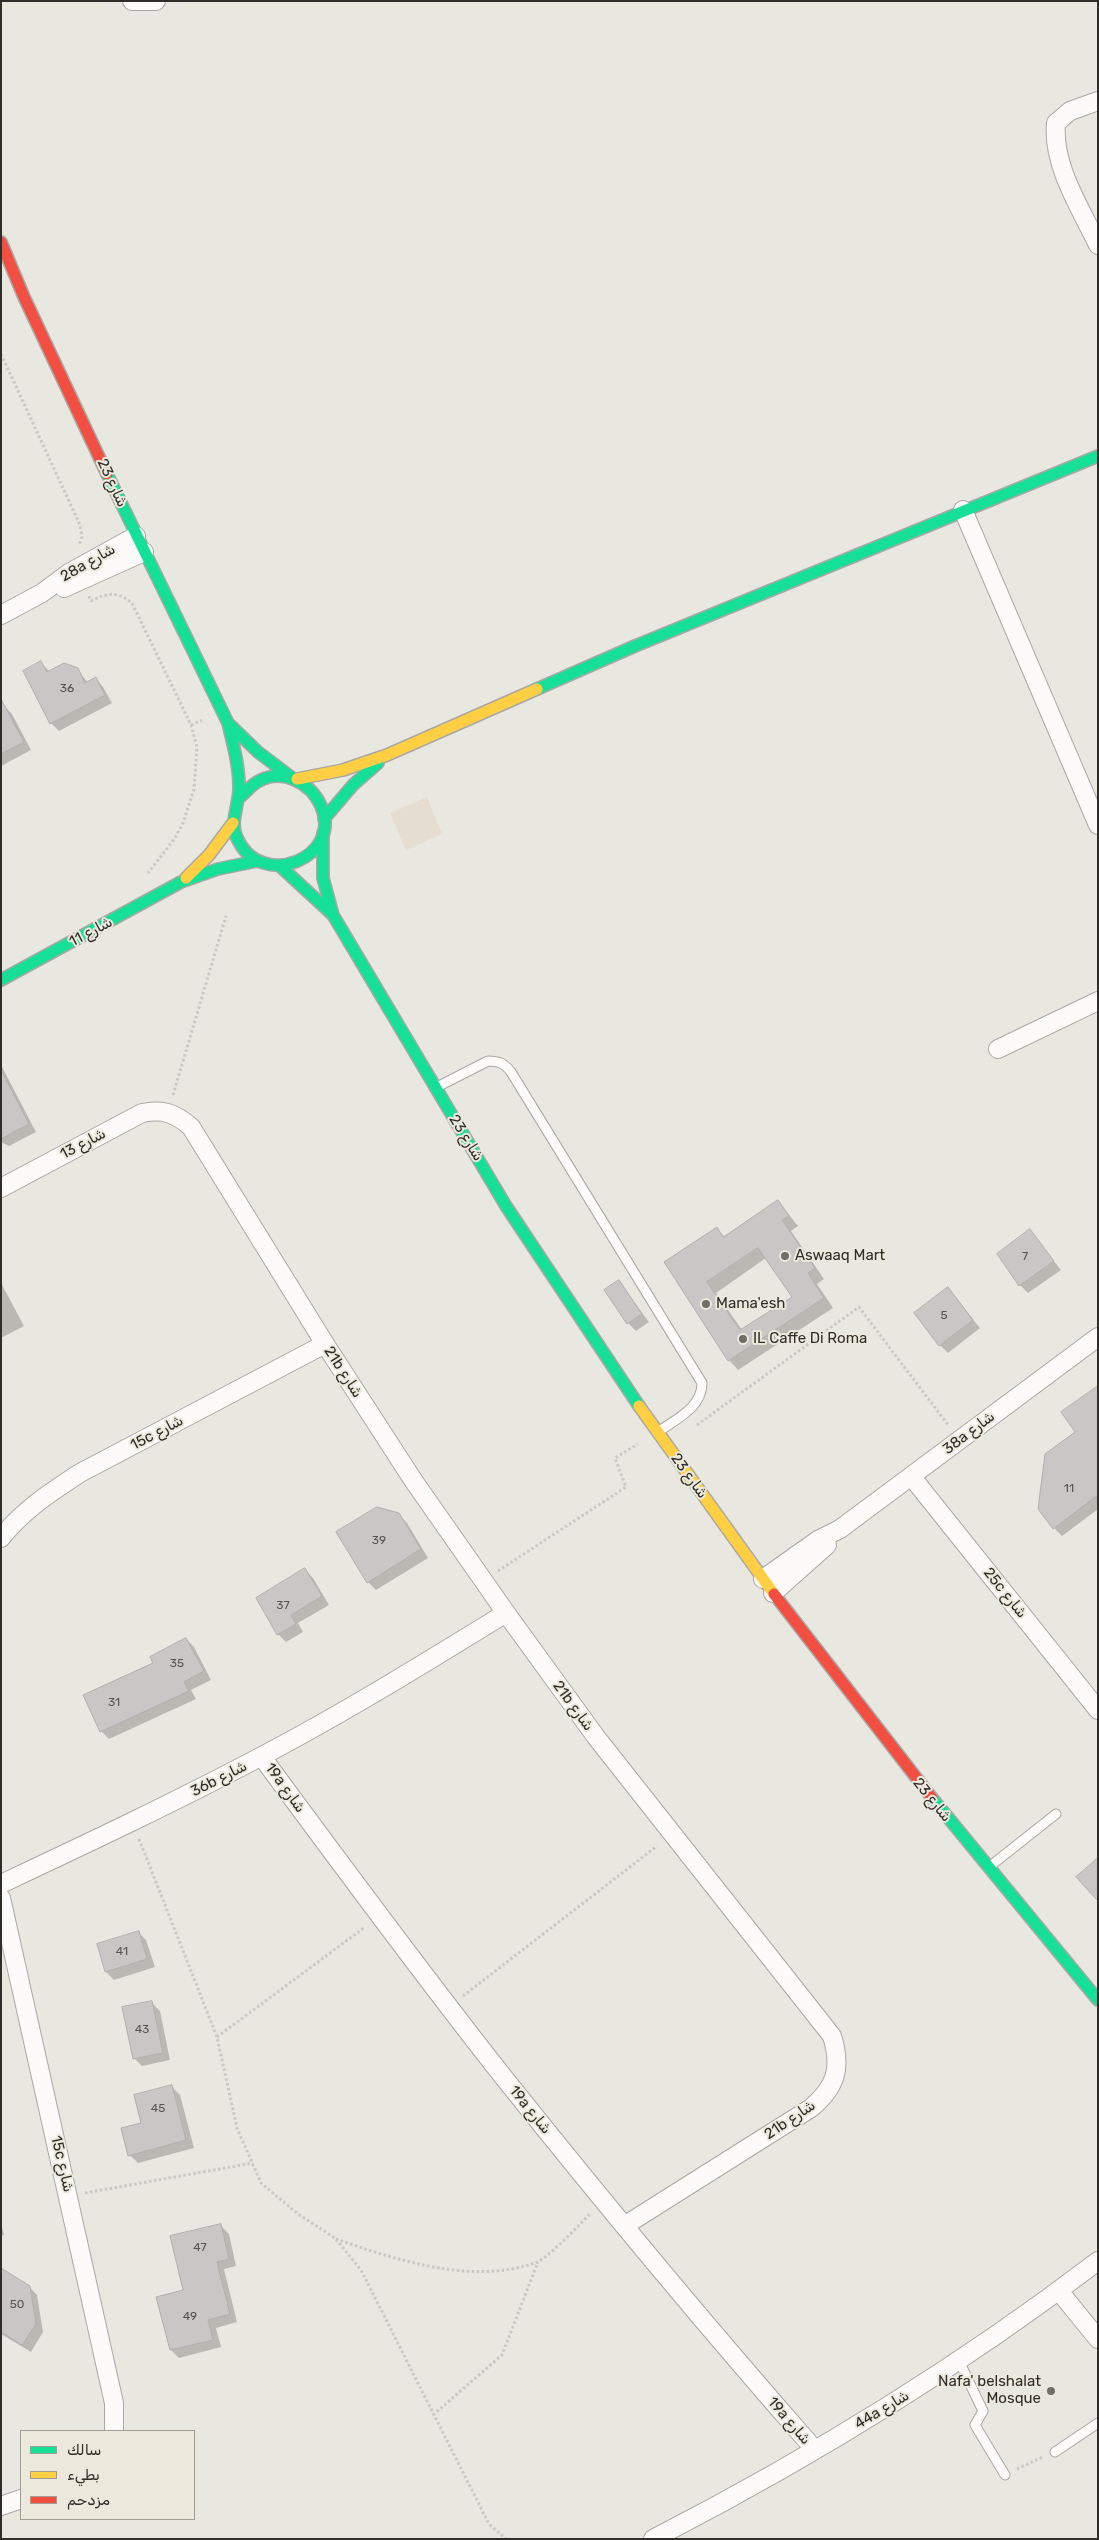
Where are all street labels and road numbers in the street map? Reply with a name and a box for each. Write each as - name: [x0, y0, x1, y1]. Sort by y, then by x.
- street label: شارع 23: [93, 456, 131, 510]
- street label: 28a شارع: [57, 540, 119, 586]
- street label: شارع 11: [66, 913, 116, 951]
- street label: شارع 23: [445, 1111, 487, 1165]
- street label: شارع 13: [57, 1125, 109, 1163]
- street label: 21b شارع: [320, 1343, 366, 1401]
- street label: 38a شارع: [939, 1408, 999, 1458]
- street label: 15c شارع: [128, 1412, 186, 1454]
- street label: شارع 23: [667, 1450, 711, 1502]
- street label: 25c شارع: [979, 1564, 1031, 1622]
- street label: 21b شارع: [549, 1677, 597, 1735]
- street label: 36b شارع: [188, 1757, 250, 1801]
- street label: 19a شارع: [261, 1760, 309, 1816]
- street label: شارع 23: [909, 1774, 955, 1826]
- street label: 19a شارع: [505, 2082, 555, 2138]
- street label: 21b شارع: [761, 2096, 819, 2144]
- street label: 15c شارع: [47, 2134, 77, 2194]
- street label: 44a شارع: [851, 2387, 913, 2433]
- street label: 19a شارع: [763, 2394, 815, 2448]

